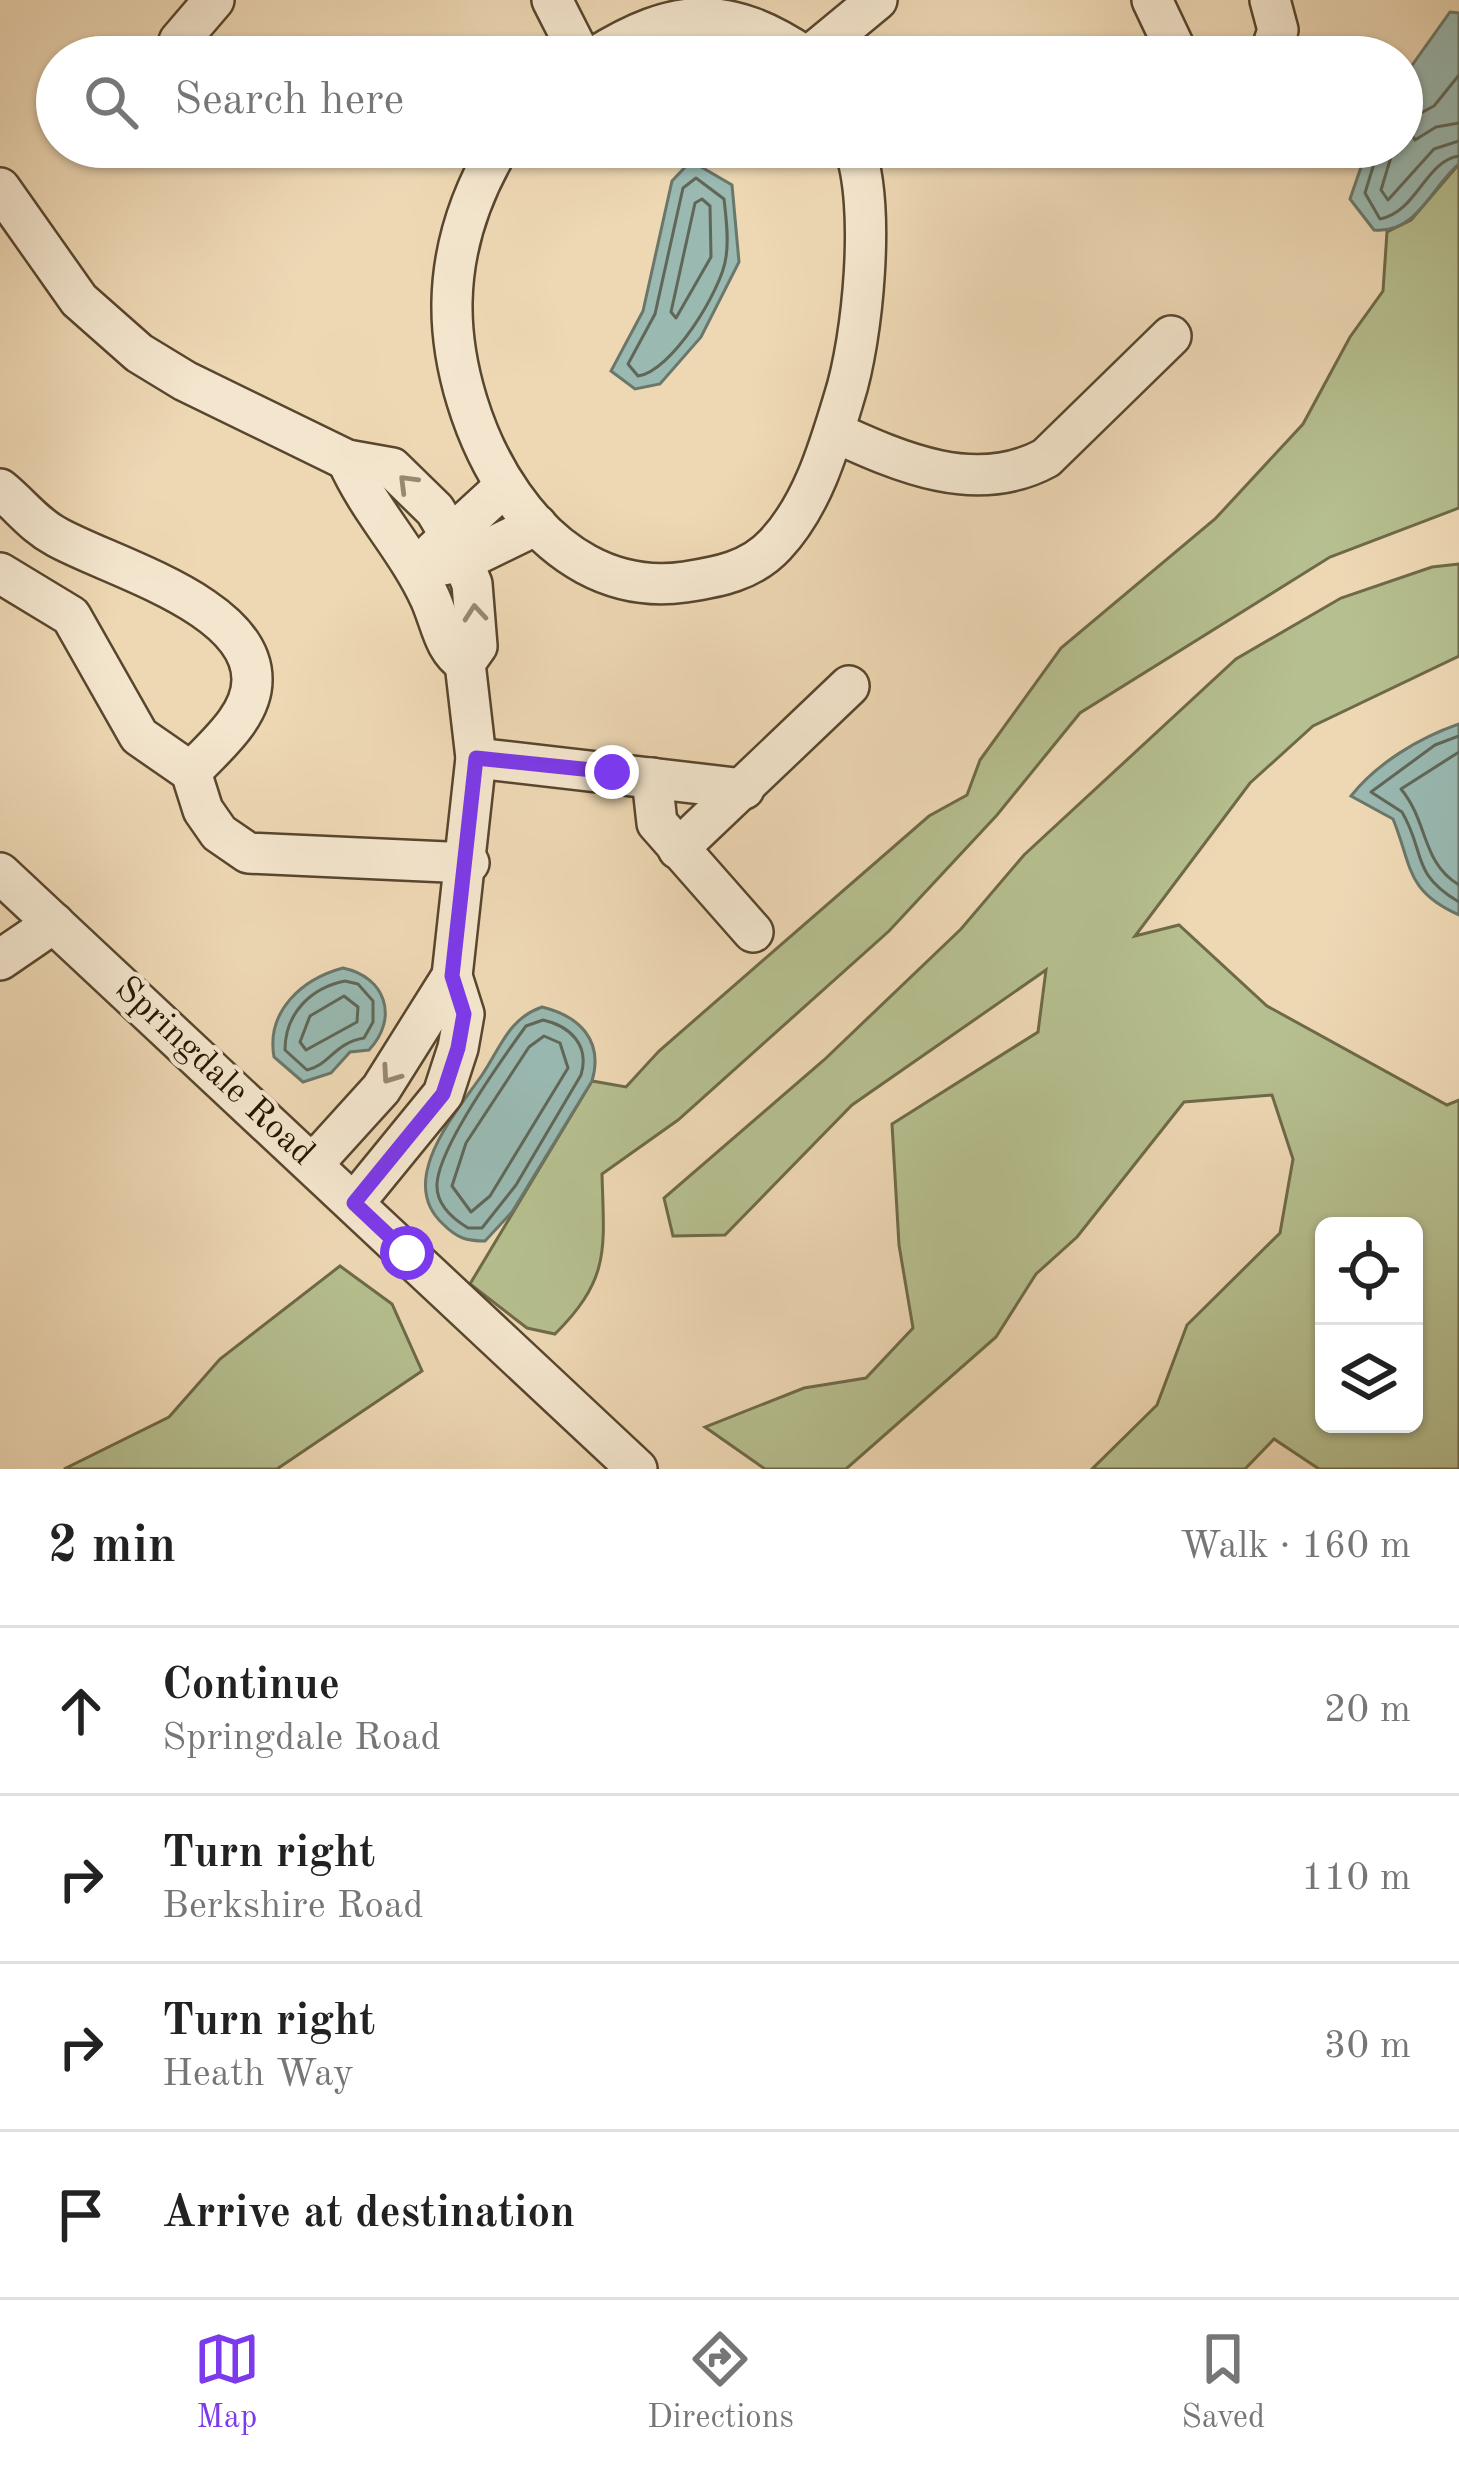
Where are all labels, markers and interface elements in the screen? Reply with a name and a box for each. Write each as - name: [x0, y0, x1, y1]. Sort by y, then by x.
- search box: [36, 36, 1423, 168]
- icon: search: [78, 69, 144, 135]
- text: Search here: [174, 79, 404, 124]
- one-way arrow: [399, 475, 421, 497]
- one-way arrow: [462, 603, 488, 622]
- route end: [585, 745, 639, 799]
- street label: Springdale Road: [108, 971, 320, 1173]
- one-way arrow: [382, 1062, 404, 1084]
- map controls: [1315, 1217, 1423, 1433]
- button: locate: [1315, 1217, 1423, 1325]
- route start: [380, 1226, 434, 1280]
- button: layers: [1315, 1325, 1423, 1433]
- text: 2 min: [48, 1522, 176, 1573]
- text: Walk · 160 m: [1180, 1527, 1411, 1566]
- text: Continue: [162, 1664, 340, 1709]
- icon: ahead: [48, 1678, 114, 1744]
- text: 20 m: [1324, 1691, 1411, 1730]
- text: Springdale Road: [162, 1719, 441, 1758]
- text: Turn right: [162, 1832, 375, 1877]
- icon: right: [48, 1846, 114, 1912]
- text: 110 m: [1301, 1859, 1411, 1898]
- text: Berkshire Road: [162, 1887, 424, 1926]
- text: Turn right: [162, 2000, 375, 2045]
- icon: right: [48, 2014, 114, 2080]
- text: 30 m: [1324, 2027, 1411, 2066]
- text: Heath Way: [162, 2055, 354, 2094]
- icon: arrive: [48, 2182, 114, 2248]
- text: Arrive at destination: [162, 2192, 575, 2237]
- tab: Map: [194, 2326, 260, 2439]
- tab: Directions: [647, 2326, 794, 2439]
- tab: Saved: [1181, 2326, 1265, 2439]

